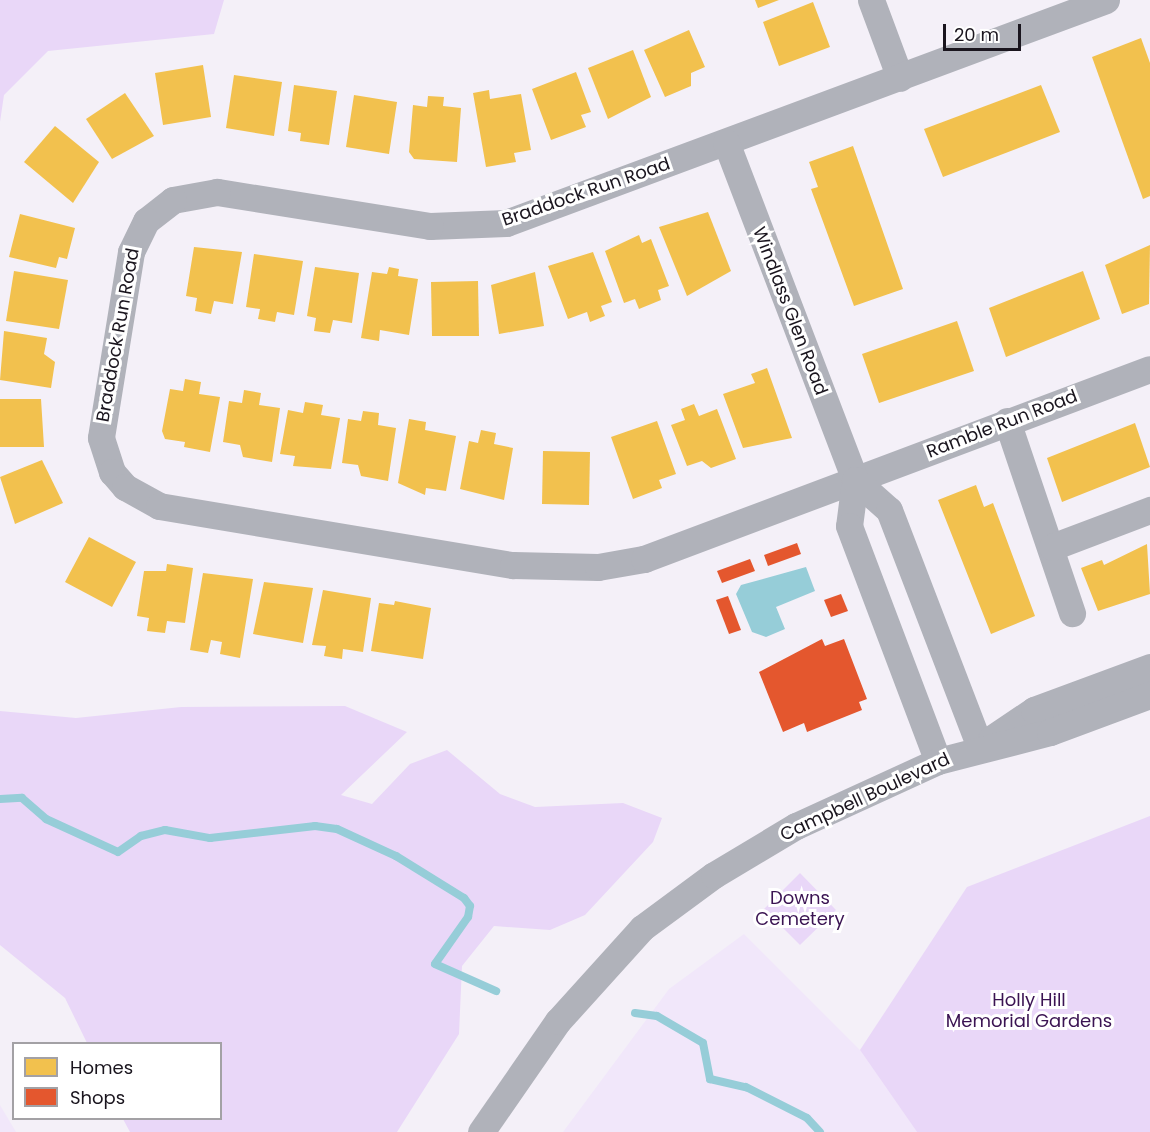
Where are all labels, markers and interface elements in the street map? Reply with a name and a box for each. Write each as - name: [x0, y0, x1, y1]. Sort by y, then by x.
- scale bar: [946, 12, 1024, 50]
- text: 20 m: [954, 22, 999, 47]
- street label: Braddock Run Road: [499, 153, 673, 231]
- street label: Windlass Glen Road: [748, 224, 832, 398]
- street label: Braddock Run Road: [92, 246, 144, 424]
- street label: Ramble Run Road: [924, 385, 1080, 463]
- street label: Campbell Boulevard: [777, 748, 953, 846]
- park label: Downs Cemetery: [755, 888, 845, 930]
- park label: Holly Hill Memorial Gardens: [946, 990, 1112, 1032]
- legend: [12, 1042, 222, 1120]
- text: Homes: [70, 1055, 133, 1080]
- text: Shops: [70, 1085, 125, 1110]

